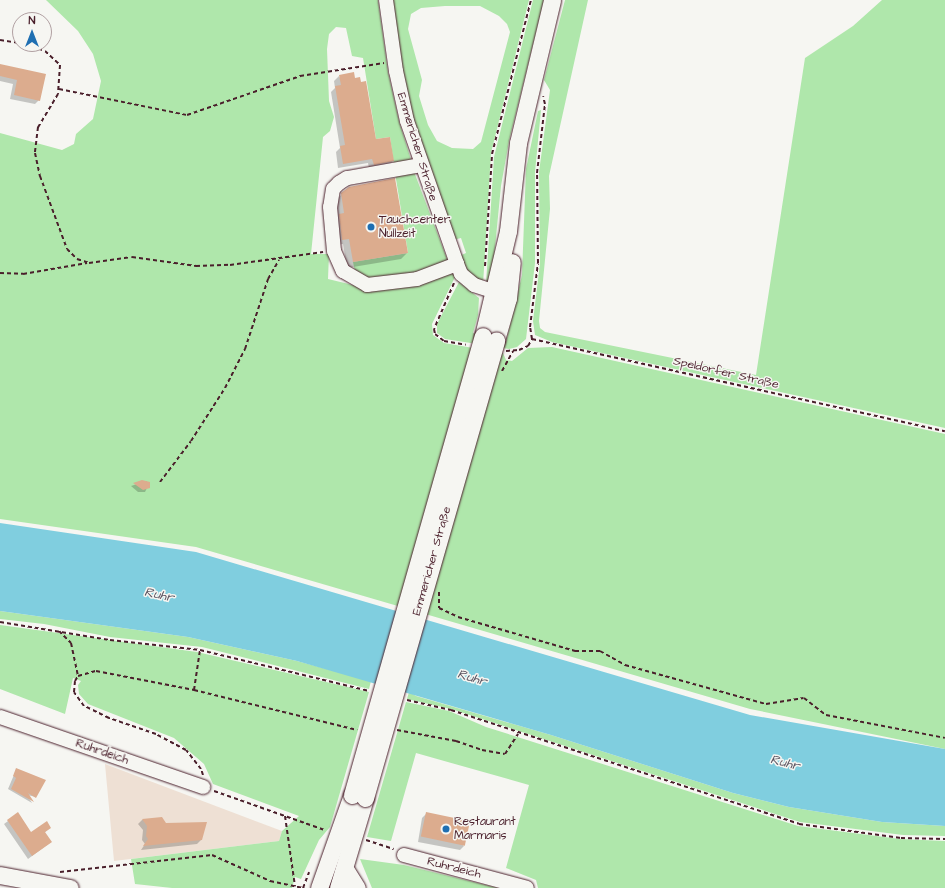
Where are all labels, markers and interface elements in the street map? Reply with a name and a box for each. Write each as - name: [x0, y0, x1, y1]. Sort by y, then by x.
- north arrow: [12, 12, 52, 52]
- text: N: [29, 13, 35, 28]
- street label: Emmericher Straße: [394, 91, 440, 203]
- place label: Tauchcenter Nullzeit: [379, 213, 450, 241]
- marker: Tauchcenter Nullzeit: [366, 222, 376, 232]
- street label: Speldorfer Straße: [672, 354, 780, 392]
- street label: Emmericher Straße: [410, 505, 454, 617]
- water label: Ruhr: [143, 584, 175, 606]
- water label: Ruhr: [456, 666, 488, 690]
- street label: Ruhrdeich: [74, 736, 130, 768]
- water label: Ruhr: [769, 752, 801, 774]
- place label: Restaurant Marmaris: [454, 815, 516, 843]
- marker: Restaurant Marmaris: [441, 824, 451, 834]
- street label: Ruhrdeich: [425, 854, 483, 882]

